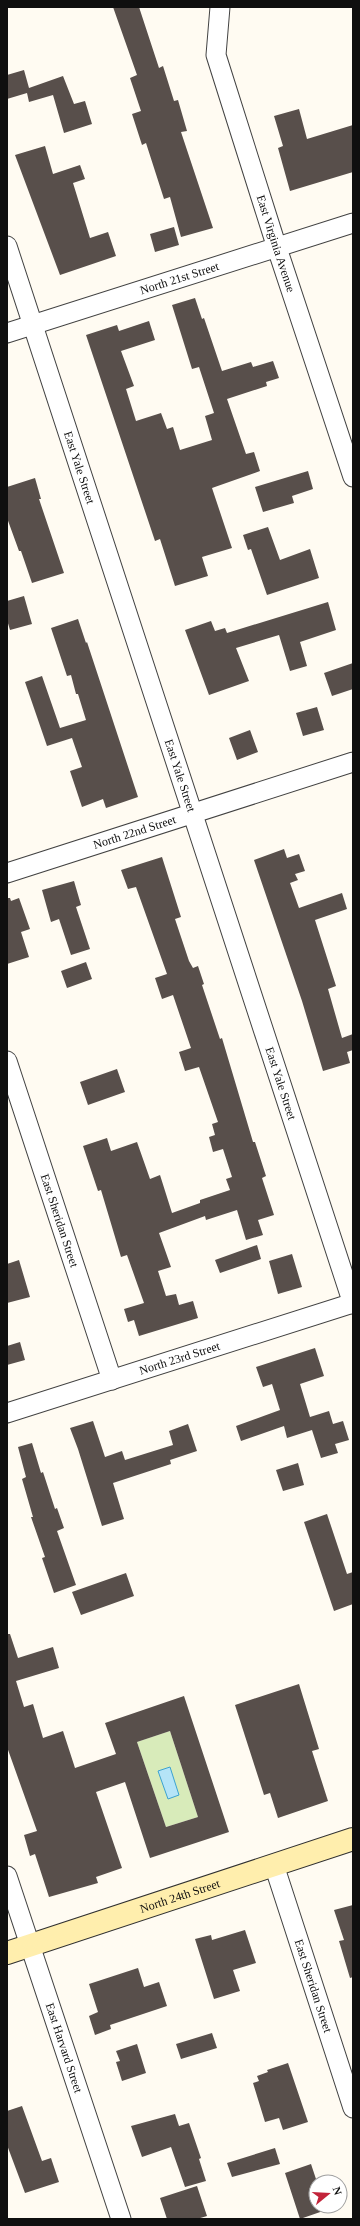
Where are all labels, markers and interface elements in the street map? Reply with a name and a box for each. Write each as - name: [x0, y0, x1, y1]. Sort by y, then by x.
- street label: East Virginia Avenue: [254, 193, 298, 294]
- street label: North 21st Street: [138, 259, 221, 297]
- street label: East Yale Street: [61, 429, 98, 506]
- street label: East Yale Street: [162, 737, 199, 814]
- street label: North 22nd Street: [91, 812, 178, 852]
- street label: East Yale Street: [262, 1045, 299, 1122]
- street label: East Sheridan Street: [38, 1172, 82, 1270]
- street label: North 23rd Street: [137, 1339, 222, 1378]
- street label: North 24th Street: [138, 1876, 222, 1916]
- street label: East Sheridan Street: [292, 1937, 335, 2035]
- street label: East Harvard Street: [43, 2001, 86, 2095]
- north arrow: [308, 2174, 348, 2214]
- text: N: [331, 2185, 344, 2197]

